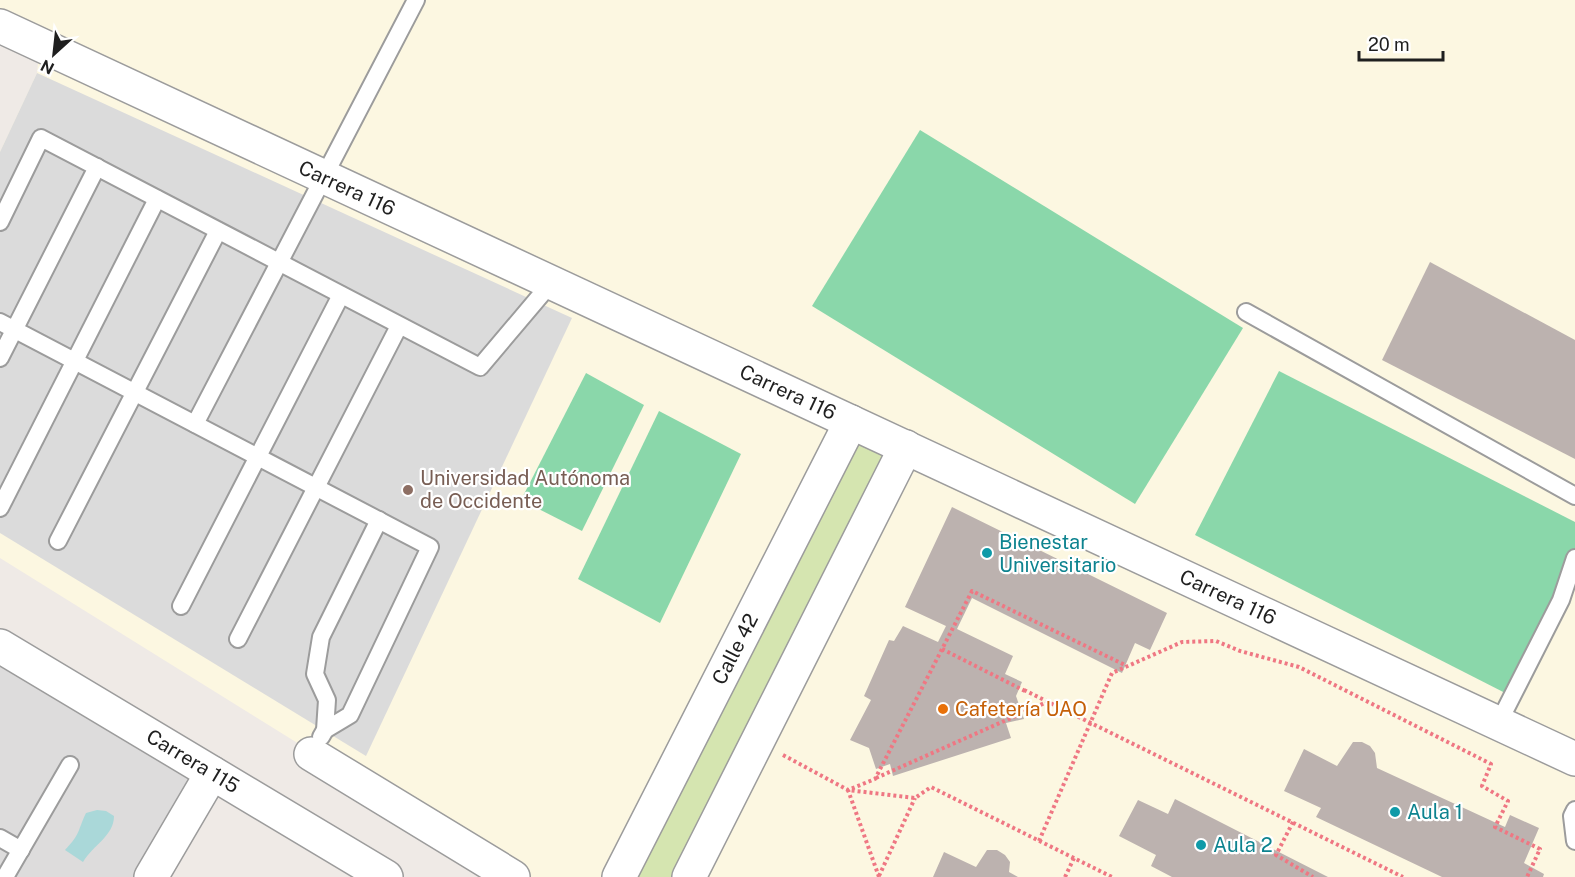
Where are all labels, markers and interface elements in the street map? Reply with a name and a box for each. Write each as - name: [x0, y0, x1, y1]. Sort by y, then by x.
- north arrow: [24, 24, 84, 84]
- scale bar: [1359, 24, 1443, 62]
- text: 20 m: [1368, 34, 1410, 55]
- text: N: [38, 56, 57, 78]
- street label: Carrera 116: [295, 155, 399, 221]
- street label: Carrera 116: [736, 359, 840, 425]
- place label: Universidad Autónoma de Occidente: [420, 466, 630, 513]
- marker: Universidad Autónoma de Occidente: [401, 483, 415, 497]
- place label: Bienestar Universitario: [999, 530, 1116, 577]
- marker: Bienestar Universitario: [980, 546, 994, 560]
- street label: Carrera 116: [1176, 564, 1280, 630]
- street label: Calle 42: [707, 609, 763, 689]
- place label: Cafetería UAO: [955, 697, 1087, 721]
- marker: Cafetería UAO: [936, 702, 950, 716]
- street label: Carrera 115: [142, 724, 244, 798]
- place label: Aula 1: [1407, 800, 1463, 824]
- marker: Aula 1: [1388, 805, 1402, 819]
- place label: Aula 2: [1213, 833, 1273, 857]
- marker: Aula 2: [1194, 838, 1208, 852]

